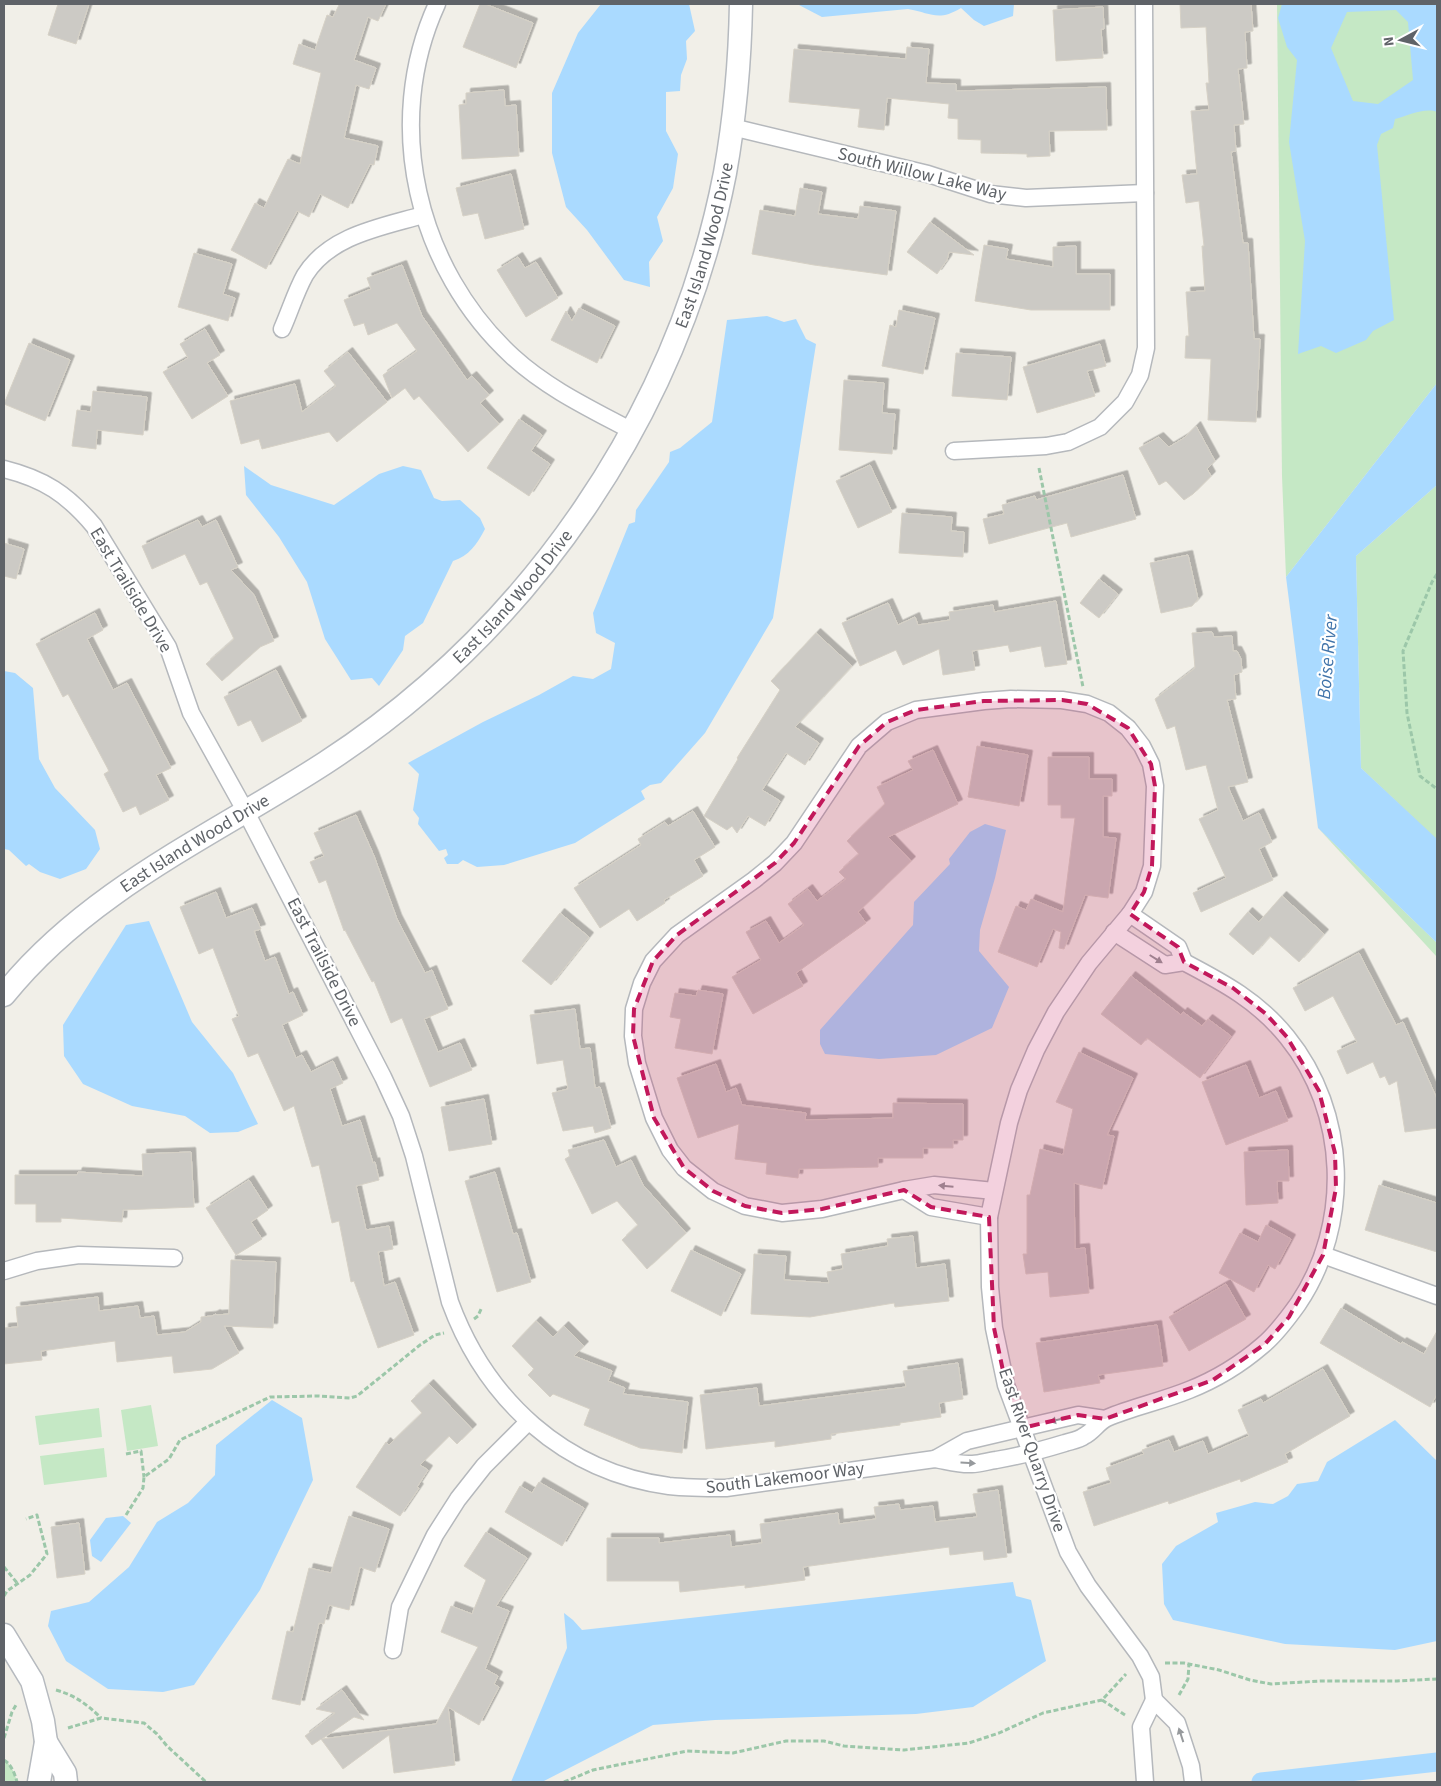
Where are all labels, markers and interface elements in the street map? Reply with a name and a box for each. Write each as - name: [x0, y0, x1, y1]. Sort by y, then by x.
- north arrow: [1376, 15, 1426, 65]
- text: N: [1379, 36, 1400, 47]
- street label: South Willow Lake Way: [835, 141, 1009, 207]
- street label: East Island Wood Drive: [668, 161, 739, 332]
- street label: East Trailside Drive: [84, 523, 178, 657]
- street label: East Island Wood Drive: [447, 524, 578, 669]
- water label: Boise River: [1311, 612, 1345, 700]
- street label: East Island Wood Drive: [115, 788, 274, 899]
- street label: East Trailside Drive: [281, 893, 367, 1031]
- one-way arrow: [1149, 954, 1162, 963]
- one-way arrow: [937, 1182, 953, 1190]
- street label: East River Quarry Drive: [992, 1365, 1072, 1535]
- one-way arrow: [1049, 1416, 1064, 1424]
- street label: South Lakemoor Way: [704, 1456, 866, 1500]
- one-way arrow: [960, 1460, 976, 1468]
- one-way arrow: [1177, 1728, 1184, 1743]

